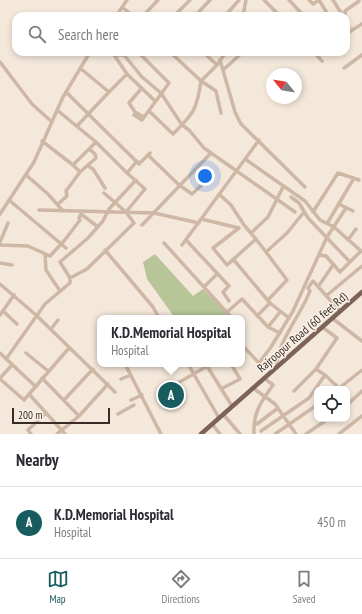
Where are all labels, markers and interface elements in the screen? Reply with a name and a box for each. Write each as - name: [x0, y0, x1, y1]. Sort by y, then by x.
- search box: [12, 12, 350, 56]
- icon: search: [26, 23, 48, 45]
- text: Search here: [58, 25, 119, 44]
- north arrow: [266, 68, 302, 104]
- your location: [195, 166, 215, 186]
- street label: Rajroopur Road (60 feet Rd): [254, 289, 350, 375]
- popup: [97, 315, 245, 367]
- text: K.D.Memorial Hospital: [111, 323, 231, 342]
- text: Hospital: [111, 342, 148, 359]
- pin: A: [158, 380, 184, 410]
- map controls: [314, 386, 350, 422]
- button: locate: [314, 386, 350, 422]
- scale bar: [12, 406, 110, 425]
- text: 200 m: [18, 408, 42, 422]
- text: Nearby: [16, 449, 59, 471]
- text: K.D.Memorial Hospital: [54, 505, 174, 524]
- text: A: [26, 514, 32, 531]
- text: 450 m: [317, 514, 346, 531]
- text: Hospital: [54, 524, 91, 541]
- tab: Map: [47, 568, 69, 606]
- tab: Directions: [162, 568, 200, 606]
- tab: Saved: [293, 568, 315, 606]

